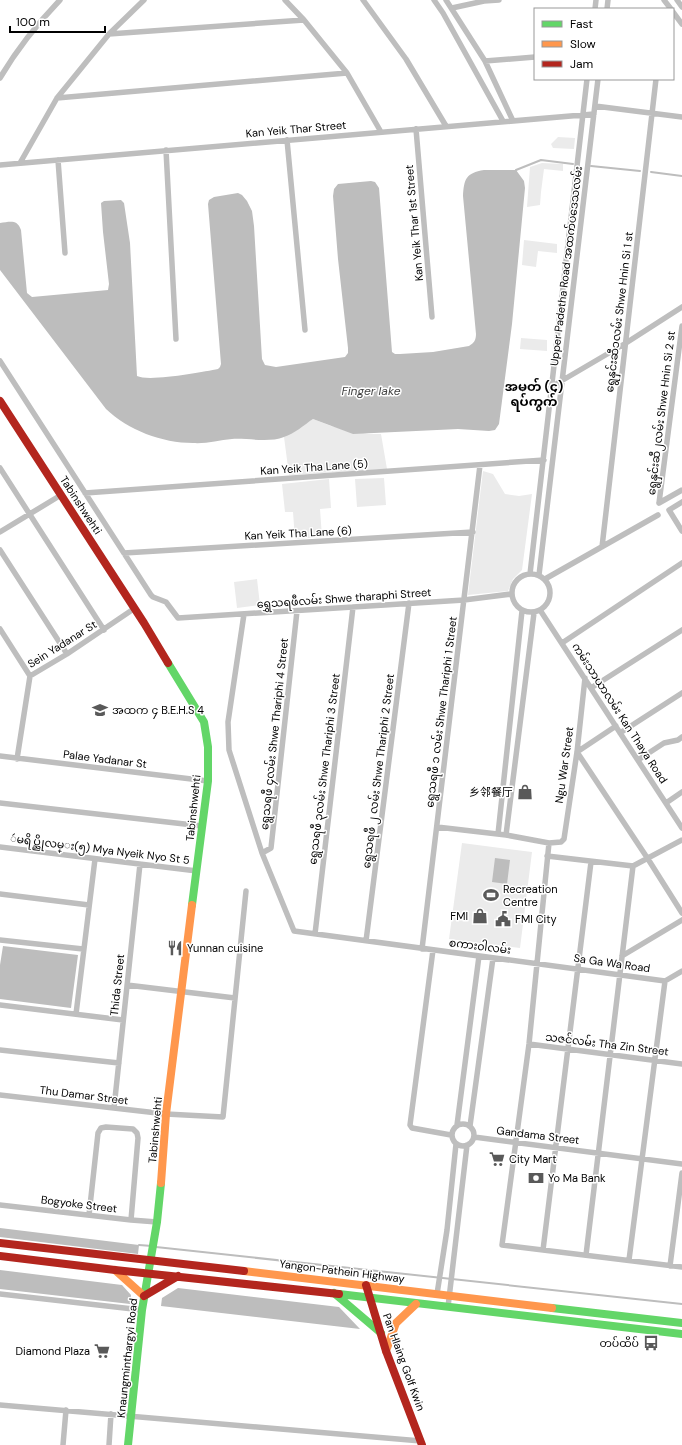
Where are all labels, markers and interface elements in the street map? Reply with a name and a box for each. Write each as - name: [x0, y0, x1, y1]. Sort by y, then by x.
- scale bar: [10, 8, 105, 34]
- legend: [534, 8, 674, 80]
- text: 100 m: [16, 14, 50, 30]
- text: Fast: [570, 16, 593, 32]
- text: Slow: [570, 36, 596, 52]
- text: Jam: [570, 56, 593, 72]
- street label: Kan Yeik Thar Street: [245, 118, 347, 140]
- street label: Kan Yeik Thar 1st Street: [402, 164, 426, 282]
- street label: Upper Padetha Road အထက်ပဒေသလမ်း: [547, 165, 585, 367]
- street label: ရွေနှင်းဆီ၁လမ်း Shwe Hnin Si 1 st: [602, 231, 638, 393]
- street label: ရွေနှင်းဆီ၂လမ်း Shwe Hnin Si 2 st: [644, 330, 680, 496]
- district label: အမှတ် (၄) ရပ်ကွက်: [505, 377, 563, 412]
- water label: Finger lake: [341, 383, 401, 399]
- street label: Kan Yeik Tha Lane (5): [260, 456, 368, 478]
- street label: Tabinshwehti: [57, 473, 105, 537]
- street label: Kan Yeik Tha Lane (6): [244, 523, 352, 543]
- street label: ရွှေသရဖီလမ်း Shwe tharaphi Street: [256, 585, 432, 613]
- street label: ရွေသရဖီ ၁ လမ်း Shwe Thariphi 1 Street: [422, 616, 462, 809]
- street label: Sein Yadanar St: [25, 617, 99, 671]
- street label: ရွေသရဖီ ၄လမ်း Shwe Thariphi 4 Street: [257, 637, 293, 831]
- street label: ကမ်းသာယာလမ်း Kan Thaya Road: [569, 640, 671, 786]
- street label: ရွေသရဖီ ၃လမ်း Shwe Thariphi 3 Street: [305, 673, 345, 866]
- street label: ရွေသရဖီ ၂ လမ်း Shwe Thariphi 2 Street: [359, 673, 399, 869]
- school or university icon: အထက ၄ B.E.H.S 4: [91, 701, 109, 719]
- place label: အထက ၄ B.E.H.S 4: [112, 703, 204, 719]
- street label: Ngu War Street: [552, 726, 576, 804]
- street label: Palae Yadanar St: [62, 747, 148, 771]
- street label: Tabinshwehti: [183, 774, 203, 842]
- shop icon: 乡邻餐厅: [516, 783, 534, 801]
- place label: 乡邻餐厅: [469, 785, 513, 799]
- street label: ဴမရိပ္ညိုလမ္း(၅) Mya Nyeik Nyo St 5: [9, 831, 191, 869]
- place label: Recreation Centre: [503, 882, 557, 909]
- sports icon: Recreation Centre: [482, 886, 500, 904]
- shop icon: FMI: [471, 907, 489, 925]
- place label: FMI: [450, 909, 468, 923]
- public building icon: FMI City: [494, 910, 512, 928]
- place label: FMI City: [515, 912, 557, 926]
- street label: စကား၀ါလမ်း: [448, 935, 512, 957]
- restaurant icon: Yunnan cuisine: [166, 939, 184, 957]
- place label: Yunnan cuisine: [187, 941, 263, 955]
- street label: Sa Ga Wa Road: [573, 951, 651, 975]
- street label: Thida Street: [107, 953, 127, 1017]
- street label: သဇင်လမ်း Tha Zin Street: [545, 1029, 669, 1059]
- street label: Thu Damar Street: [39, 1083, 129, 1107]
- street label: Tabinshwehti: [145, 1096, 165, 1164]
- street label: Gandama Street: [496, 1123, 580, 1147]
- supermarket icon: City Mart: [488, 1150, 506, 1168]
- place label: City Mart: [509, 1152, 557, 1166]
- bank icon: Yo Ma Bank: [527, 1169, 545, 1187]
- place label: Yo Ma Bank: [548, 1171, 606, 1185]
- street label: Bogyoke Street: [40, 1192, 118, 1216]
- street label: Yangon-Pathein Highway: [279, 1256, 405, 1286]
- street label: Knaungminthargyi Road: [114, 1297, 140, 1419]
- street label: Pan Hlaing Golf Kwin: [380, 1311, 428, 1413]
- bus stop icon: တပ်ထိပ်: [642, 1334, 660, 1352]
- place label: တပ်ထိပ်: [599, 1336, 639, 1350]
- supermarket icon: Diamond Plaza: [93, 1342, 111, 1360]
- place label: Diamond Plaza: [16, 1344, 90, 1358]

